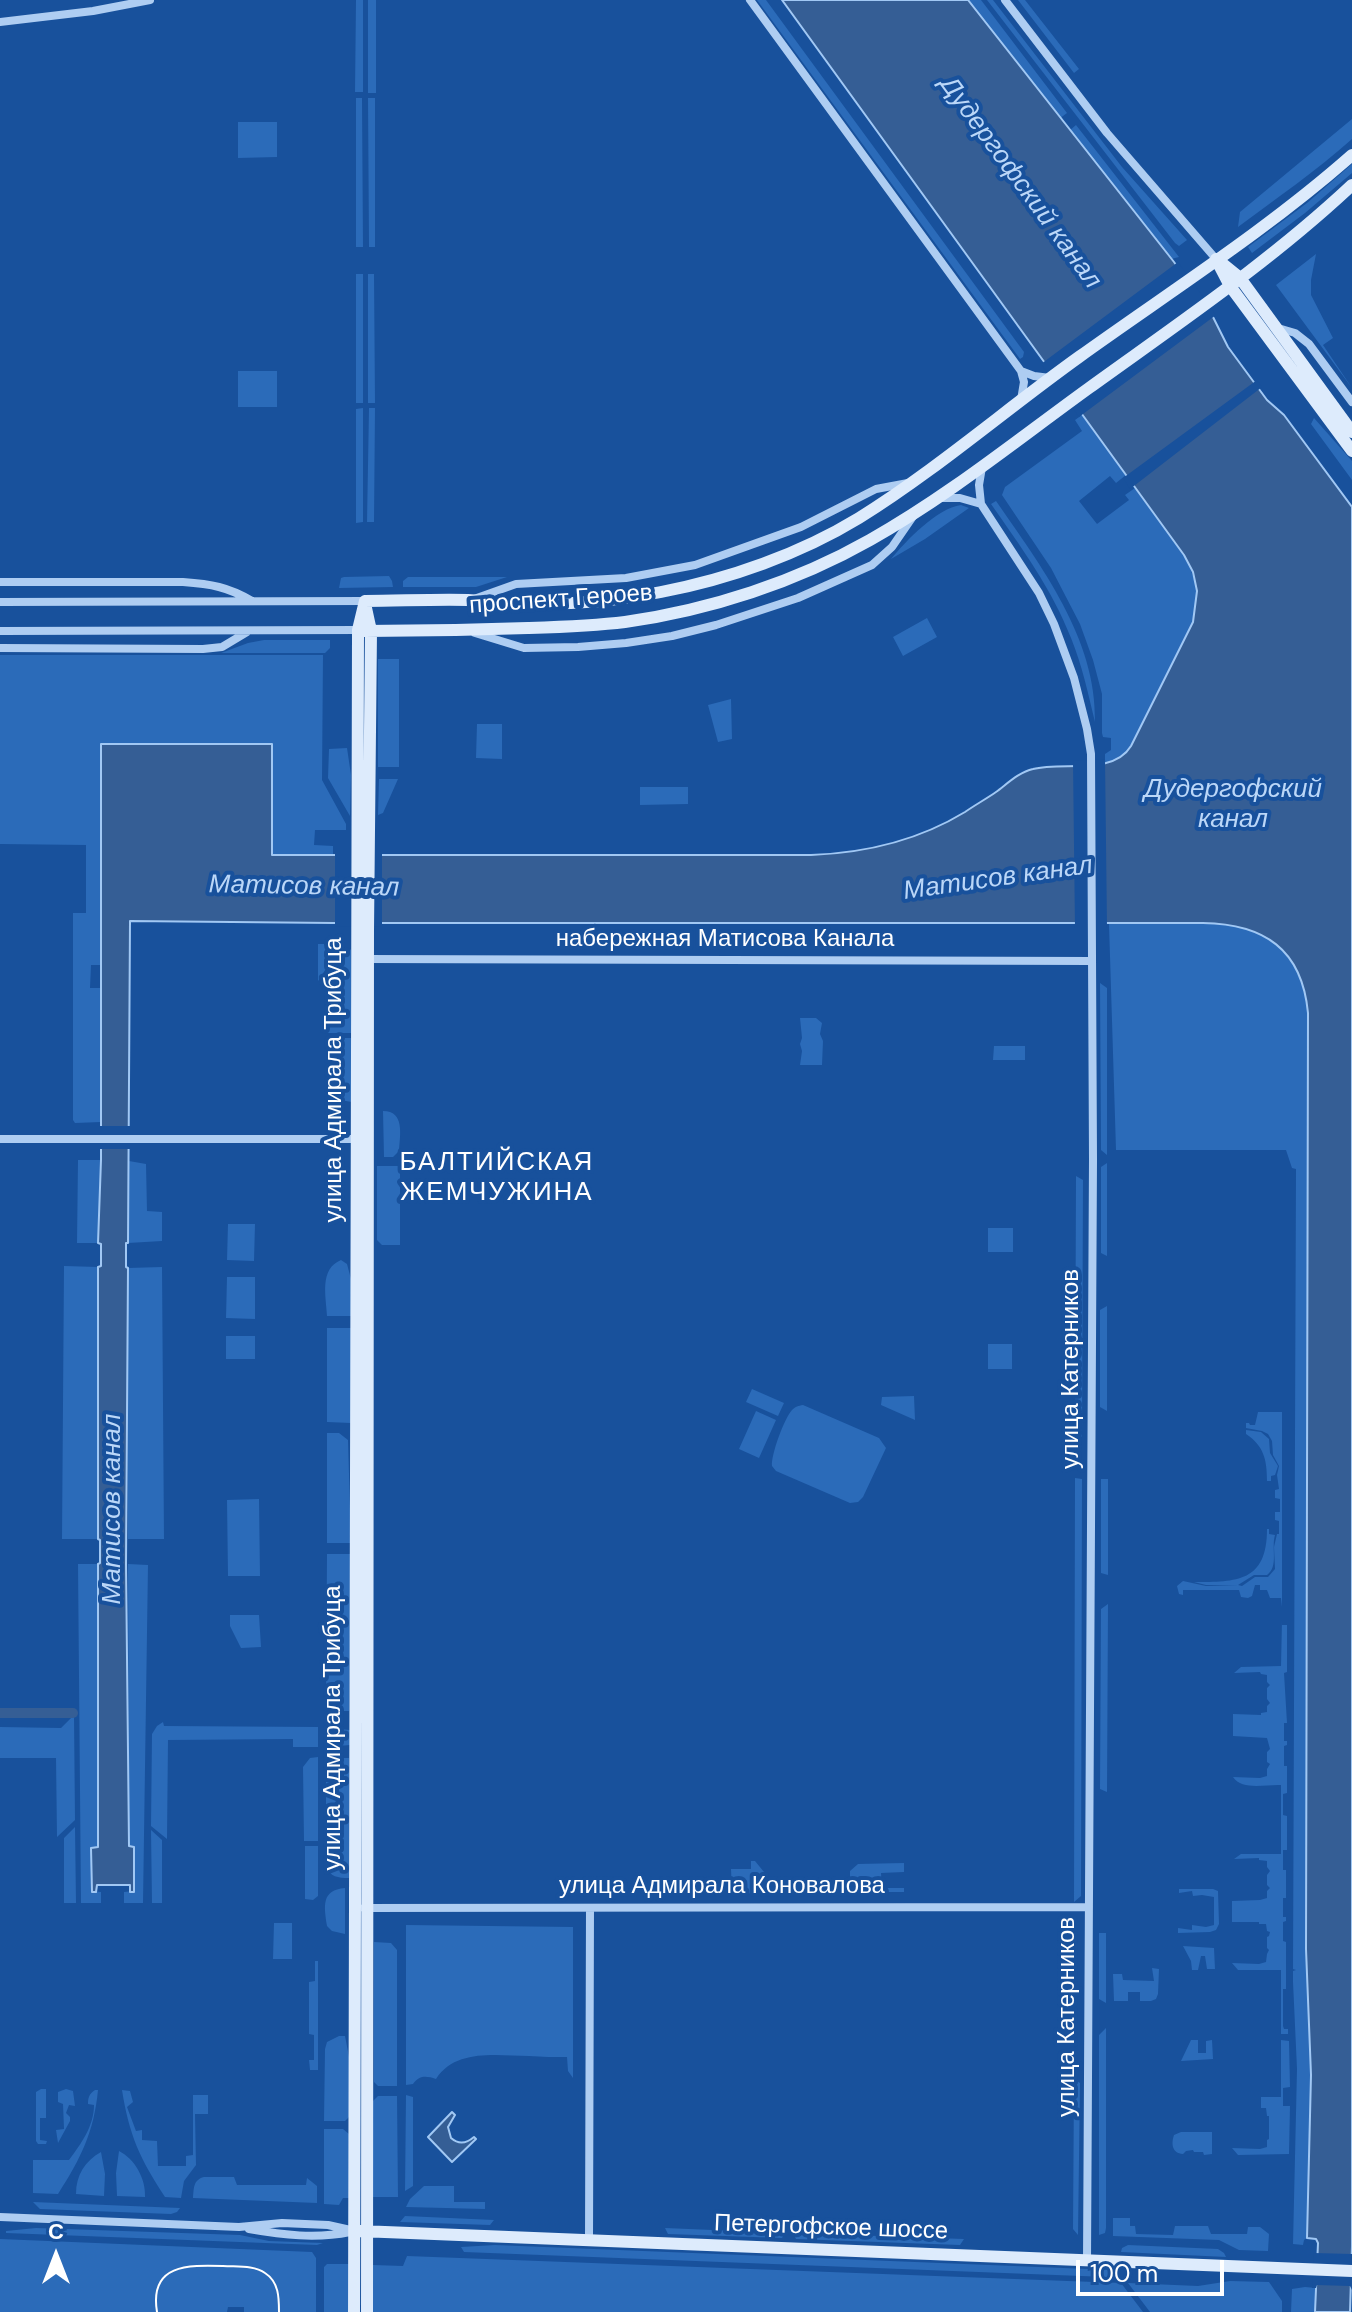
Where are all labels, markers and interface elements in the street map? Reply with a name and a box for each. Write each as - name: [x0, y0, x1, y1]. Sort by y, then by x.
- water label: Дудергофский канал: [932, 71, 1108, 295]
- street label: проспект Героев: [468, 579, 654, 621]
- water label: Дудергофский канал: [1144, 774, 1322, 836]
- water label: Матисов канал: [901, 850, 1095, 908]
- water label: Матисов канал: [208, 870, 400, 904]
- street label: набережная Матисова Канала: [556, 926, 894, 954]
- street label: улица Адмирала Трибуца: [321, 937, 349, 1223]
- district label: БАЛТИЙСКАЯ ЖЕМЧУЖИНА: [400, 1147, 594, 1208]
- street label: улица Катерников: [1058, 1269, 1086, 1469]
- water label: Матисов канал: [97, 1414, 129, 1604]
- street label: улица Адмирала Трибуца: [320, 1585, 348, 1871]
- street label: улица Адмирала Коновалова: [559, 1873, 885, 1901]
- street label: улица Катерников: [1054, 1917, 1082, 2117]
- street label: Петергофское шоссе: [713, 2210, 949, 2246]
- north arrow: [16, 2216, 96, 2296]
- text: С: [48, 2217, 64, 2246]
- scale bar: [1080, 2244, 1228, 2294]
- text: 100 m: [1090, 2258, 1158, 2289]

